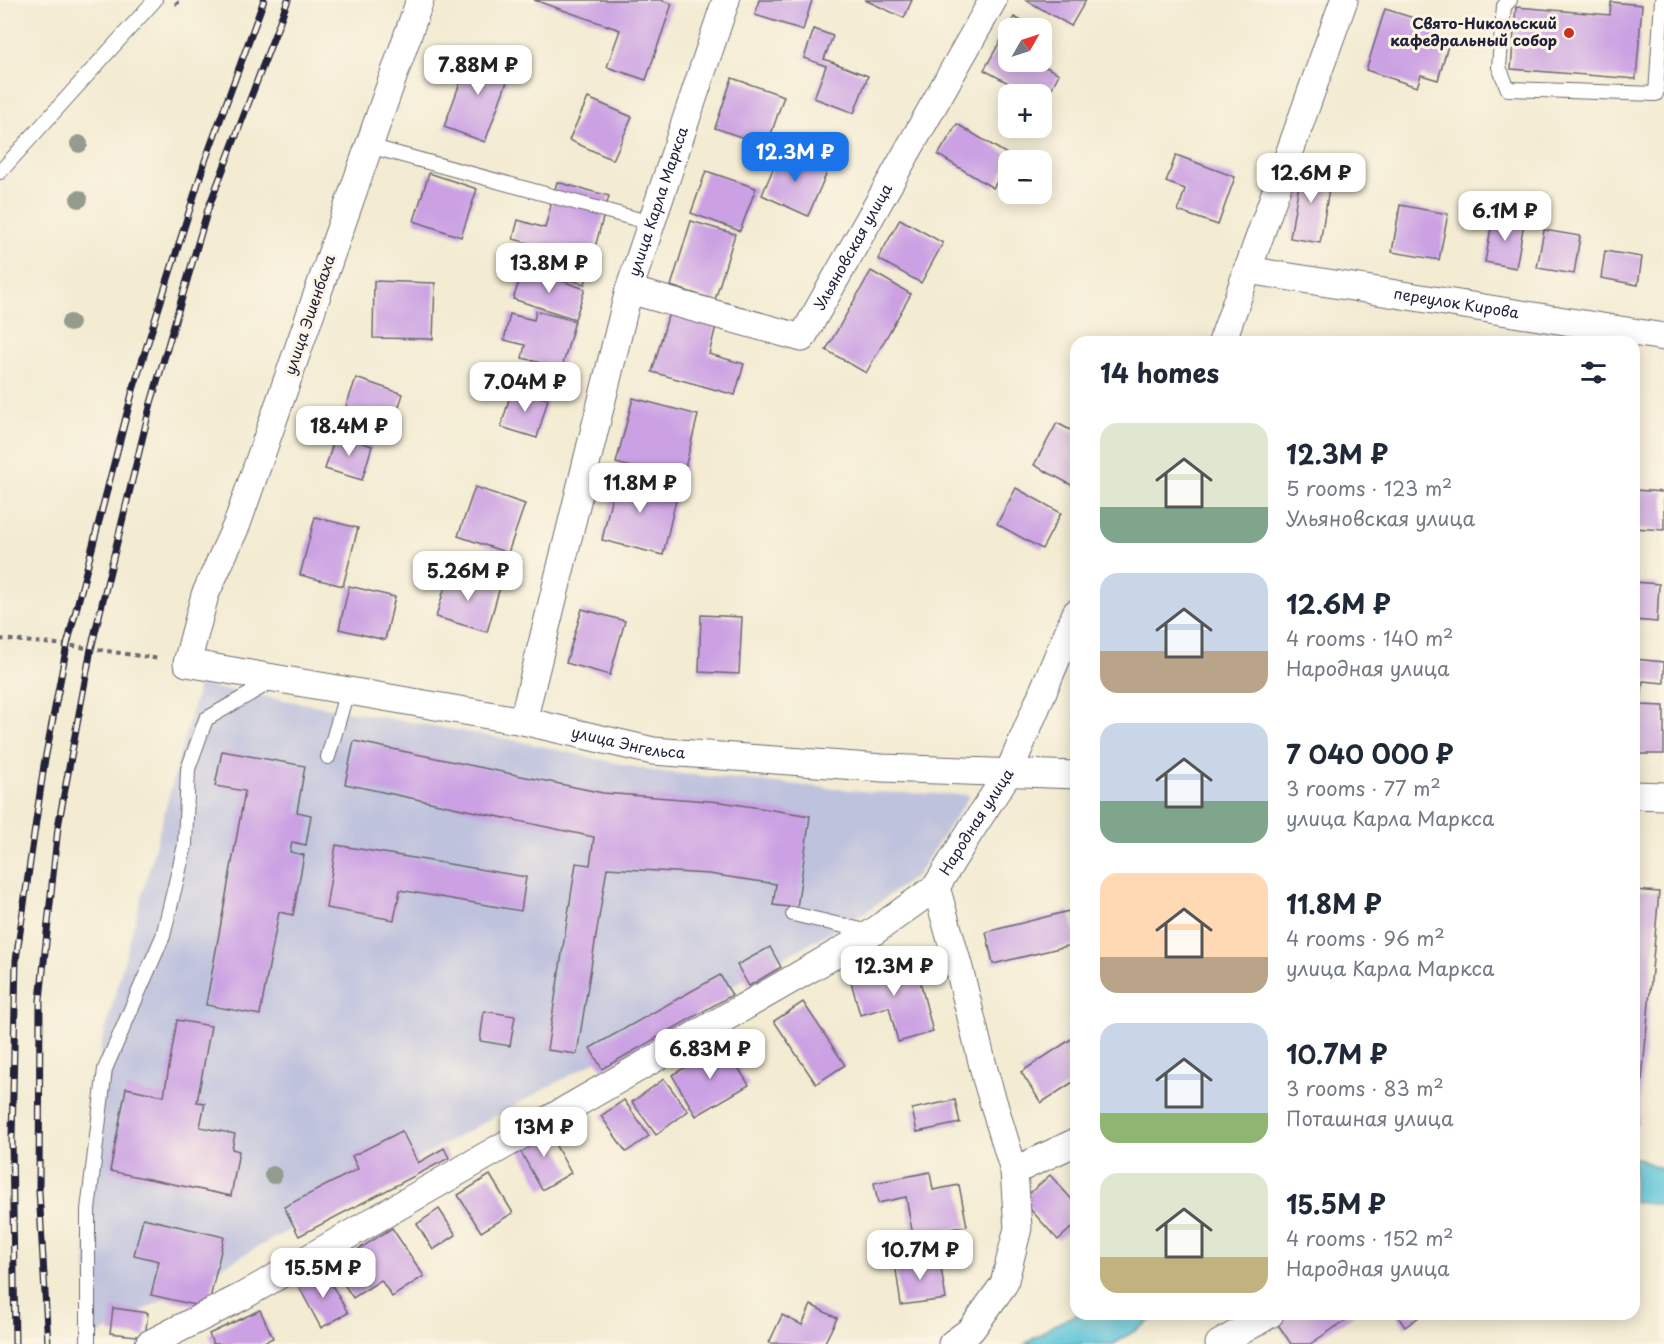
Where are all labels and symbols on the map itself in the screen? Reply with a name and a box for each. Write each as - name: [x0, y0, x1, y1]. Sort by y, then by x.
- place label: Свято-Никольский кафедральный собор: [1390, 11, 1557, 51]
- north arrow: [998, 18, 1052, 72]
- marker: Свято-Никольский кафедральный собор: [1562, 26, 1576, 40]
- pin: 7.88M ₽: [423, 45, 533, 96]
- street label: улица Карла Маркса: [621, 123, 693, 279]
- pin: 12.3M ₽: [740, 132, 850, 183]
- pin: 12.6M ₽: [1256, 153, 1366, 204]
- street label: Ульяновская улица: [807, 178, 897, 314]
- pin: 6.1M ₽: [1456, 191, 1554, 242]
- pin: 13.8M ₽: [494, 243, 604, 294]
- street label: улица Эшенбаха: [277, 251, 340, 378]
- street label: переулок Кирова: [1392, 281, 1521, 324]
- pin: 7.04M ₽: [470, 362, 580, 413]
- pin: 18.4M ₽: [294, 406, 404, 457]
- pin: 11.8M ₽: [585, 463, 695, 514]
- pin: 5.26M ₽: [413, 551, 523, 602]
- street label: улица Энгельса: [569, 720, 687, 763]
- street label: Народная улица: [933, 763, 1019, 879]
- pin: 12.3M ₽: [839, 946, 949, 997]
- pin: 6.83M ₽: [655, 1029, 765, 1080]
- pin: 13M ₽: [502, 1107, 586, 1158]
- pin: 10.7M ₽: [865, 1230, 975, 1281]
- pin: 15.5M ₽: [268, 1248, 378, 1299]

